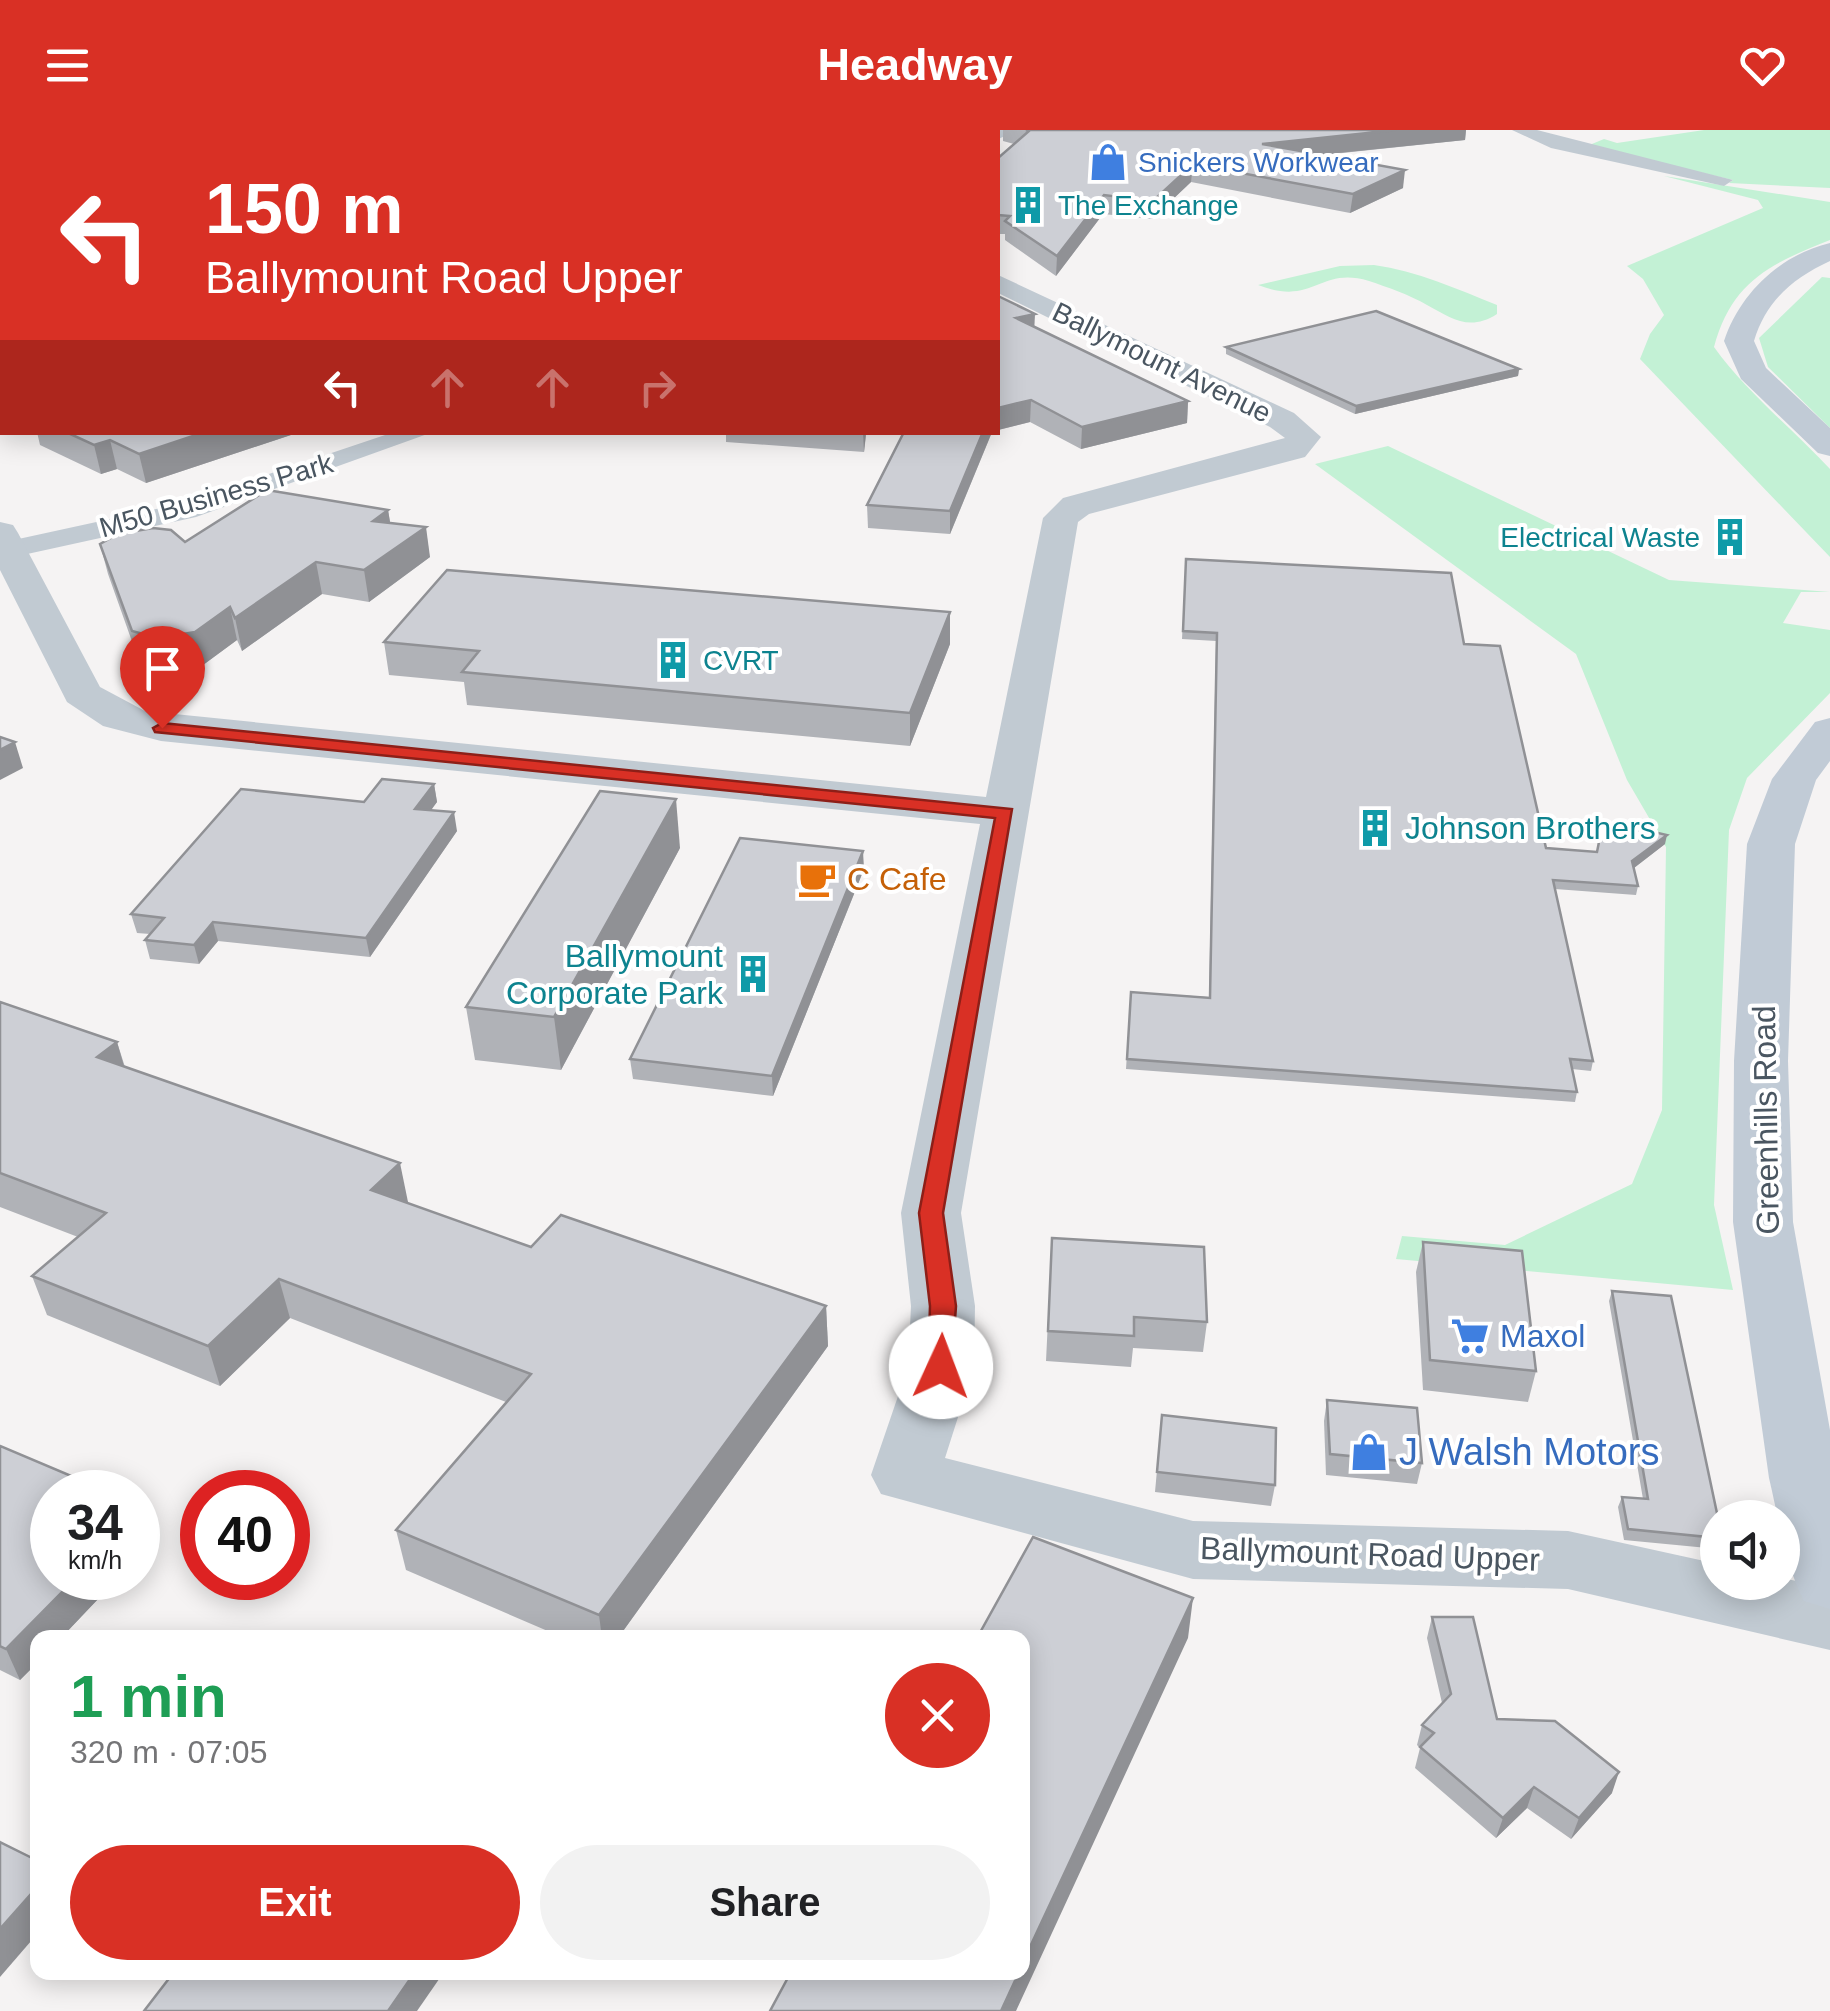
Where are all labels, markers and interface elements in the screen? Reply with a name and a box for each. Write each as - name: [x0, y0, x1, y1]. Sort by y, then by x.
- icon: menu: [40, 38, 95, 93]
- icon: heart: [1735, 38, 1790, 93]
- text: Headway: [817, 39, 1013, 90]
- shop icon: Snickers Workwear: [1087, 141, 1129, 183]
- place label: Snickers Workwear: [1138, 147, 1379, 178]
- icon: left: [40, 170, 170, 300]
- text: 150 m: [205, 170, 403, 248]
- building icon: The Exchange: [1007, 184, 1049, 226]
- place label: The Exchange: [1058, 190, 1239, 221]
- text: Ballymount Road Upper: [205, 252, 683, 303]
- street label: Ballymount Avenue: [1047, 296, 1276, 429]
- icon: left: [315, 360, 370, 415]
- icon: ahead: [420, 360, 475, 415]
- icon: ahead: [525, 360, 580, 415]
- icon: right: [630, 360, 685, 415]
- street label: M50 Business Park: [96, 447, 337, 544]
- building icon: Electrical Waste: [1709, 516, 1751, 558]
- place label: Electrical Waste: [1500, 522, 1700, 553]
- pin: [120, 626, 205, 729]
- building icon: CVRT: [652, 639, 694, 681]
- icon: arrive: [135, 641, 190, 696]
- place label: CVRT: [703, 645, 779, 676]
- building icon: Johnson Brothers: [1354, 807, 1396, 849]
- place label: Johnson Brothers: [1405, 810, 1656, 846]
- cafe icon: C Cafe: [796, 858, 838, 900]
- place label: C Cafe: [847, 861, 947, 897]
- place label: Ballymount Corporate Park: [506, 938, 724, 1011]
- building icon: Ballymount Corporate Park: [732, 953, 774, 995]
- street label: Greenhills Road: [1746, 1005, 1786, 1235]
- position arrow: [889, 1315, 993, 1419]
- supermarket icon: Maxol: [1449, 1315, 1491, 1357]
- place label: Maxol: [1500, 1318, 1585, 1354]
- shop icon: J Walsh Motors: [1348, 1431, 1390, 1473]
- place label: J Walsh Motors: [1399, 1431, 1659, 1473]
- speed limit sign: 40: [180, 1470, 310, 1600]
- text: 34: [67, 1495, 123, 1551]
- map controls: [1700, 1500, 1800, 1600]
- button: sound: [1700, 1500, 1800, 1600]
- street label: Ballymount Road Upper: [1200, 1530, 1541, 1578]
- text: km/h: [68, 1546, 122, 1574]
- text: 1 min: [70, 1663, 227, 1730]
- button: close: [885, 1663, 990, 1768]
- text: 320 m · 07:05: [70, 1734, 267, 1770]
- button: Exit: [70, 1845, 520, 1960]
- button: Share: [540, 1845, 990, 1960]

